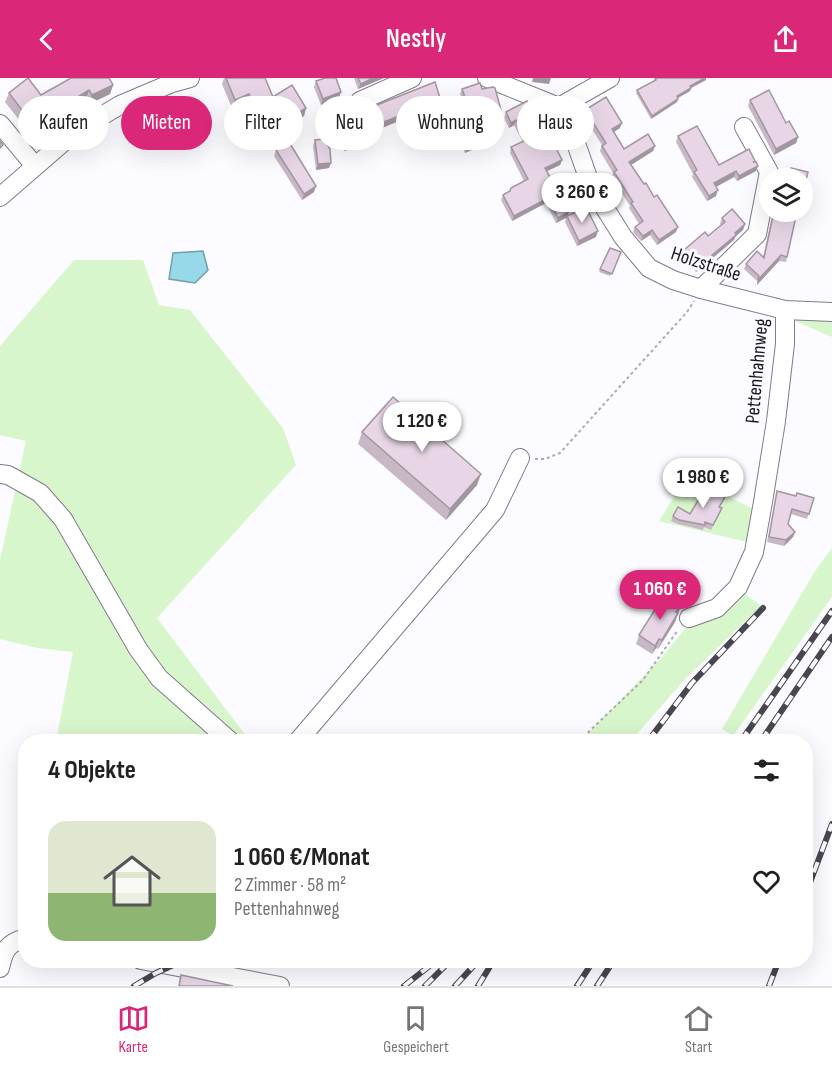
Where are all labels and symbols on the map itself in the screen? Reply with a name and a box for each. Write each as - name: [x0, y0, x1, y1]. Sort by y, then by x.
- pin: 3 260 €: [527, 173, 637, 224]
- street label: Holzstraße: [668, 241, 744, 287]
- street label: Pettenhahnweg: [740, 317, 774, 425]
- pin: 1 120 €: [367, 402, 477, 453]
- pin: 1 980 €: [648, 458, 758, 509]
- pin: 1 060 €: [605, 570, 715, 621]

